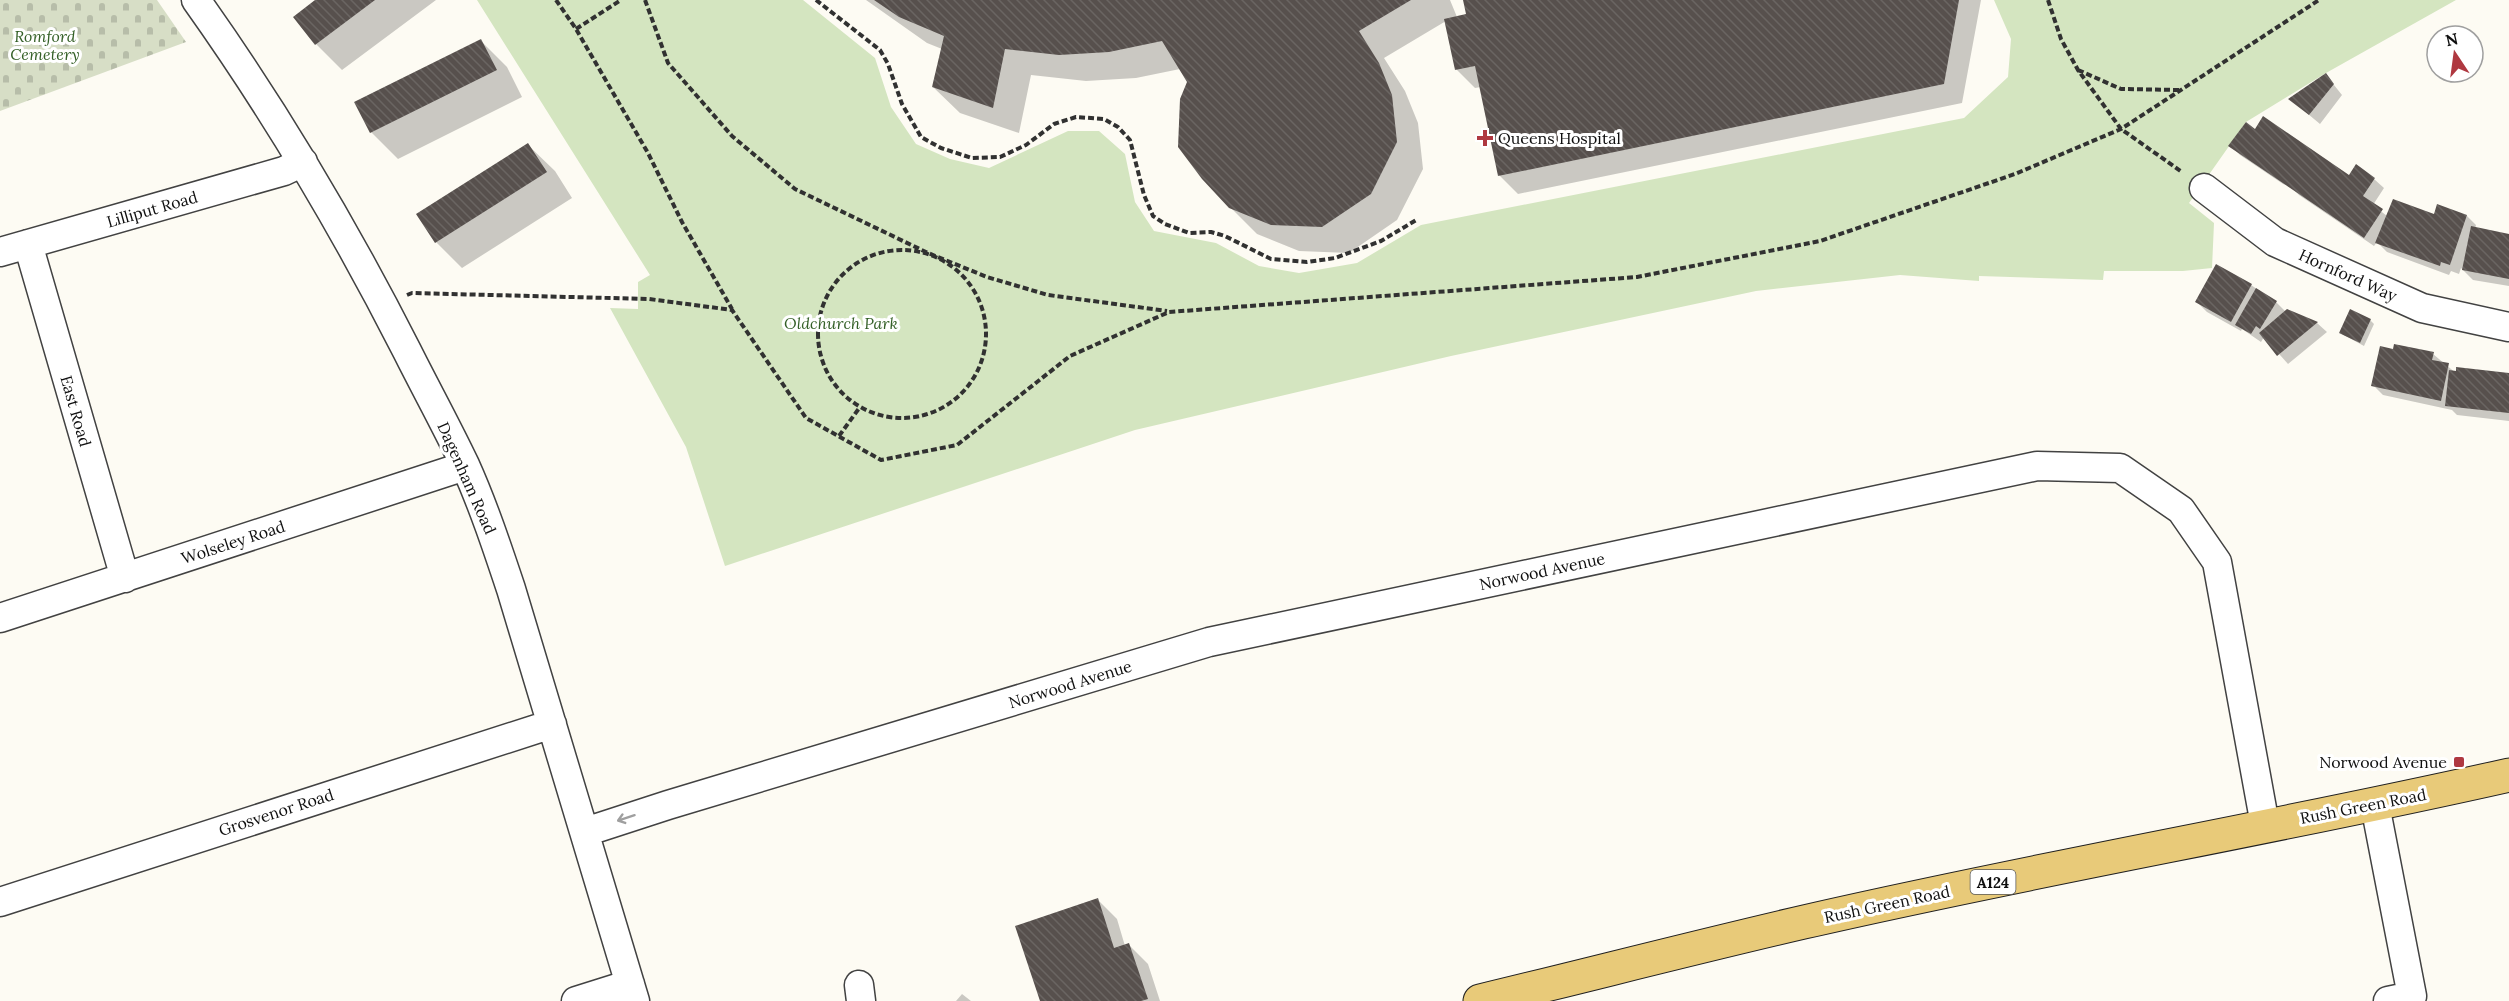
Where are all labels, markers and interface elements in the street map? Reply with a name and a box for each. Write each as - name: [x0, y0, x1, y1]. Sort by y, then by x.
- north arrow: [2425, 24, 2485, 84]
- park label: Romford Cemetery: [10, 26, 80, 64]
- text: N: [2443, 28, 2460, 51]
- place label: Queens Hospital: [1498, 128, 1621, 148]
- marker: Queens Hospital: [1476, 129, 1494, 147]
- street label: Lilliput Road: [104, 186, 200, 232]
- street label: Hornford Way: [2296, 244, 2401, 306]
- park label: Oldchurch Park: [784, 313, 898, 333]
- street label: East Road: [56, 373, 96, 449]
- street label: Dagenham Road: [433, 419, 501, 538]
- street label: Wolseley Road: [179, 516, 288, 568]
- street label: Norwood Avenue: [1477, 548, 1607, 594]
- street label: Norwood Avenue: [1006, 656, 1134, 712]
- place label: Norwood Avenue: [2319, 752, 2447, 772]
- marker: Norwood Avenue: [2452, 755, 2466, 769]
- street label: Grosvenor Road: [216, 784, 336, 840]
- street label: Rush Green Road: [2298, 784, 2428, 828]
- one-way arrow: [617, 813, 636, 824]
- road number: A124: [1970, 870, 2016, 894]
- street label: Rush Green Road: [1822, 881, 1952, 927]

